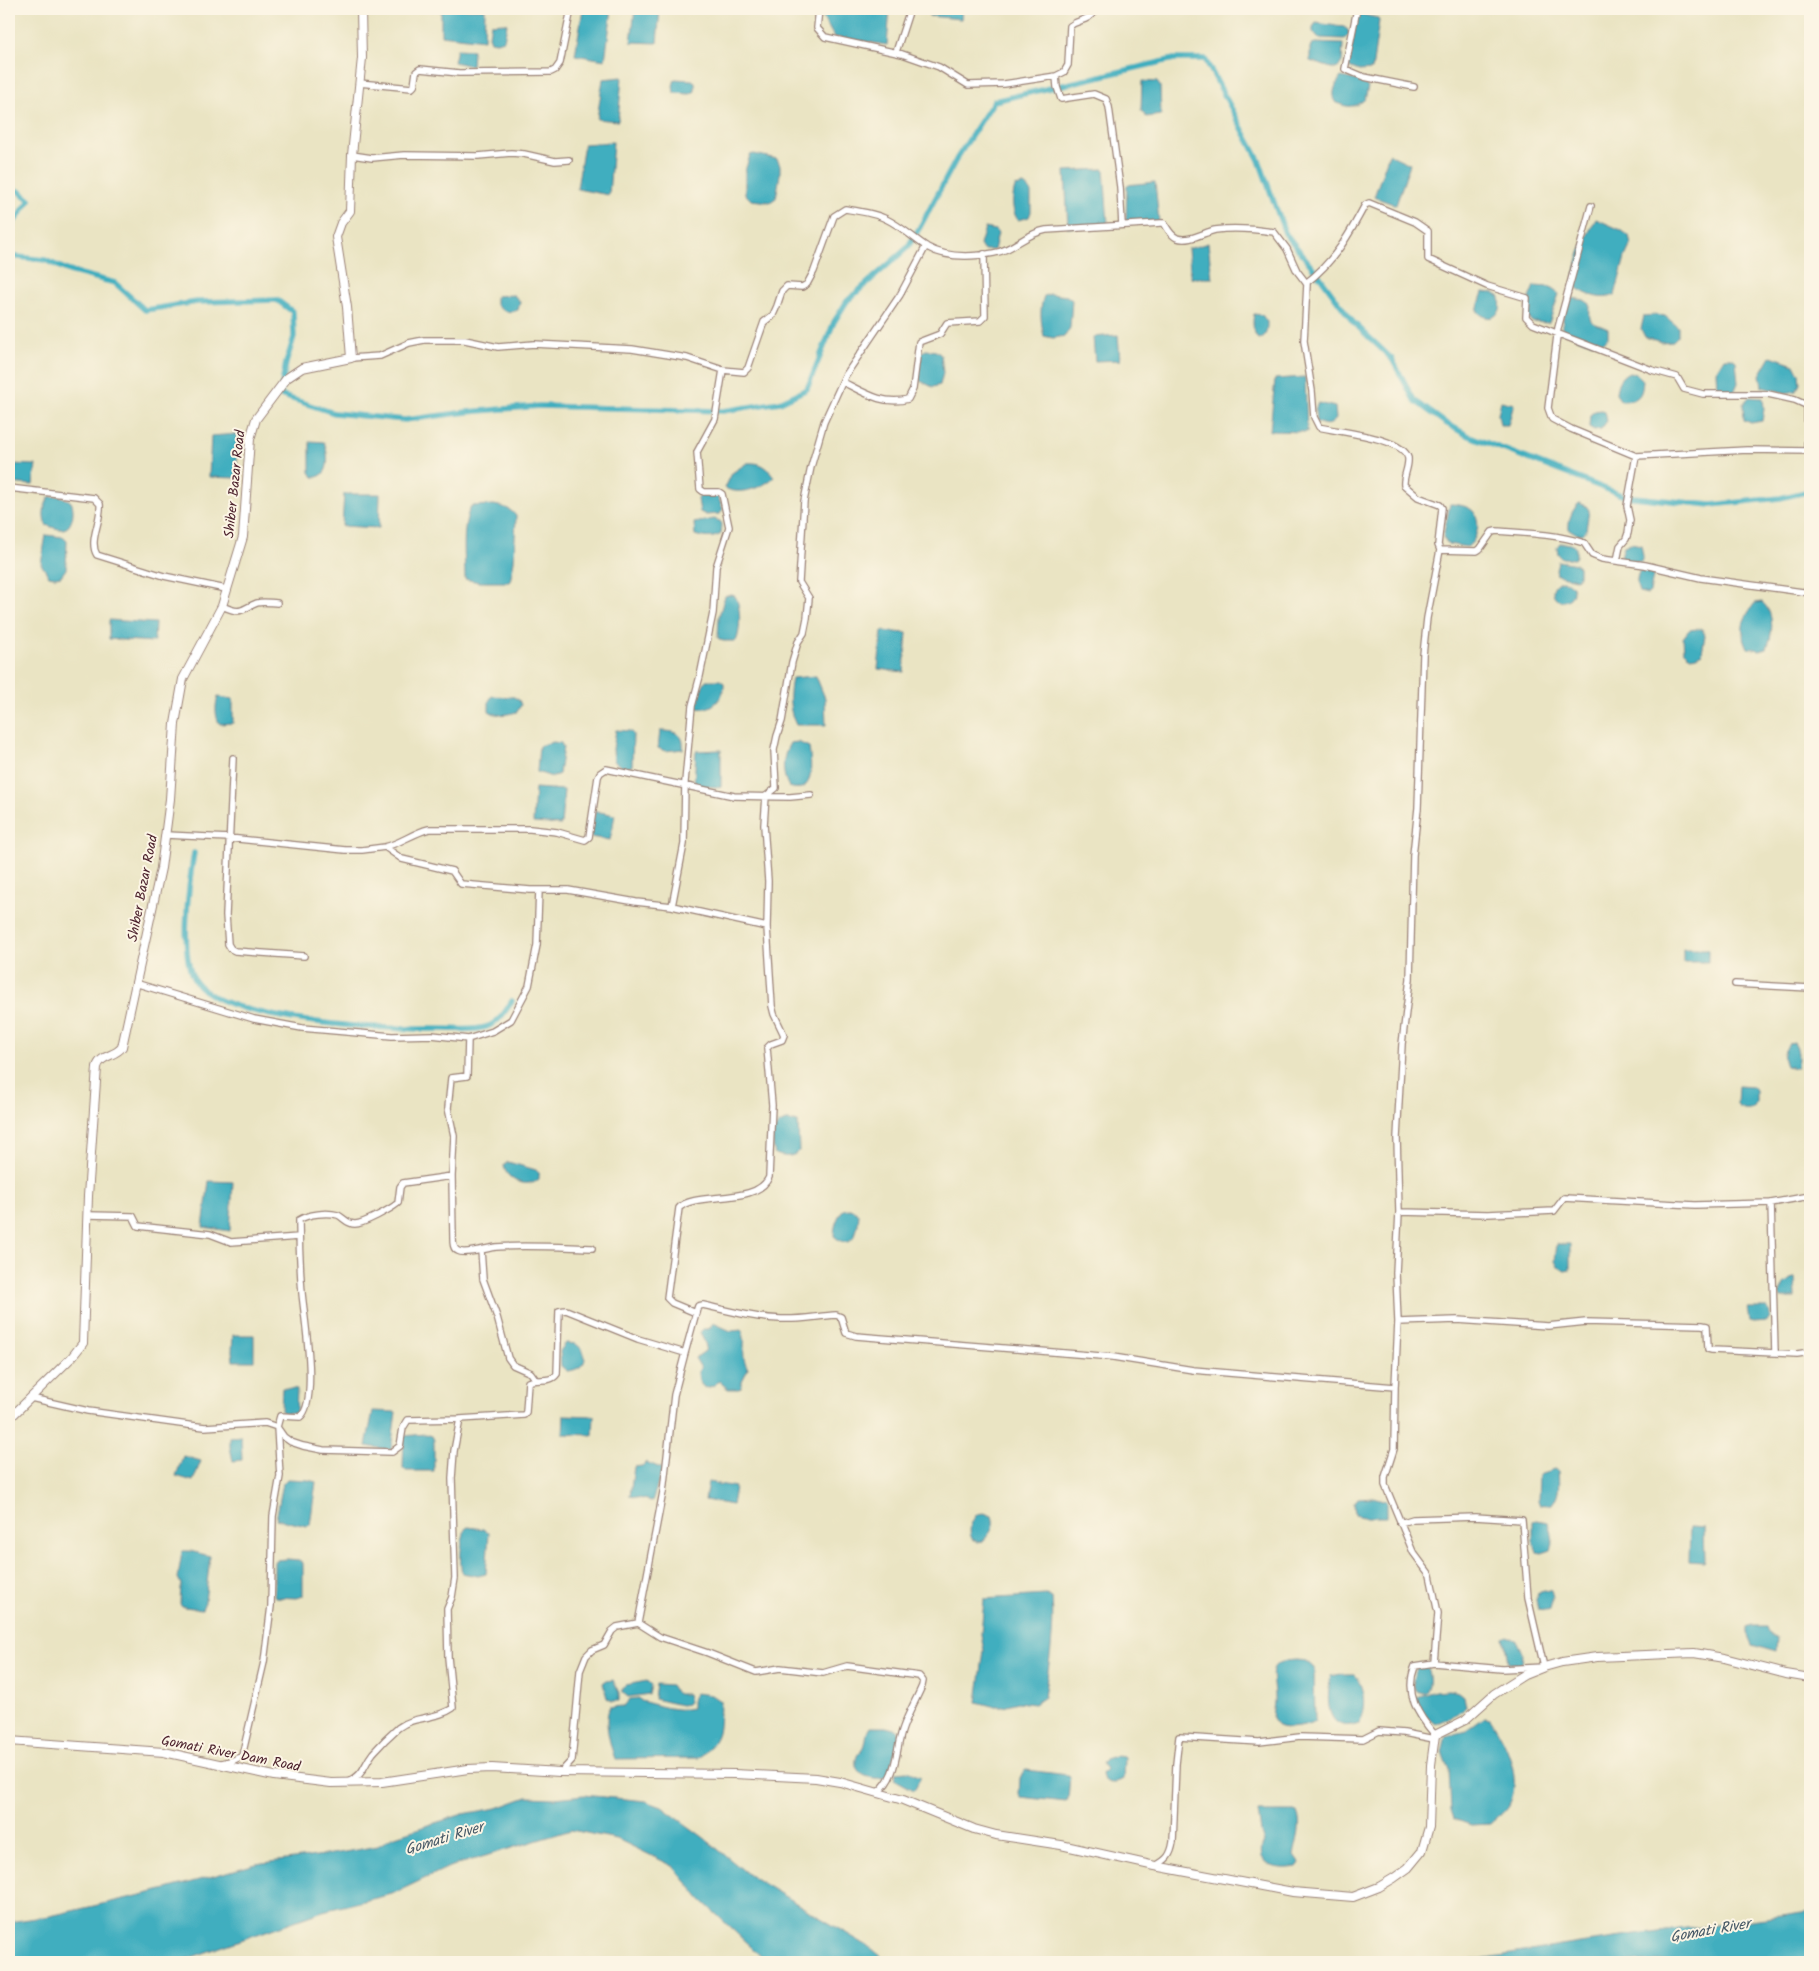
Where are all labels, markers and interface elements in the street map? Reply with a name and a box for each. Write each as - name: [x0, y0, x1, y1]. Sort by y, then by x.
- street label: Shiber Bazar Road: [218, 428, 252, 539]
- street label: Shiber Bazar Road: [122, 832, 164, 944]
- street label: Gomati River Dam Road: [159, 1730, 303, 1778]
- water label: Gomati River: [402, 1815, 489, 1862]
- water label: Gomati River: [1668, 1912, 1755, 1950]

